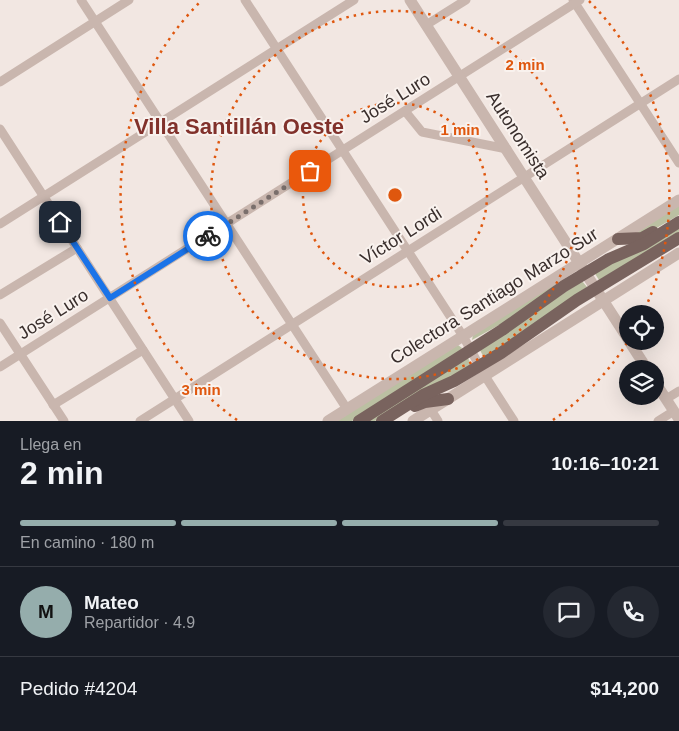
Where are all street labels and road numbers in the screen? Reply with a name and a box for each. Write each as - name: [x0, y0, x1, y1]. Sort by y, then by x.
- street label: José Luro: [356, 69, 434, 127]
- street label: Autonomista: [482, 88, 554, 183]
- street label: Víctor Lordi: [357, 203, 445, 269]
- street label: Colectora Santiago Marzo Sur: [386, 224, 602, 368]
- street label: José Luro: [14, 285, 92, 343]

